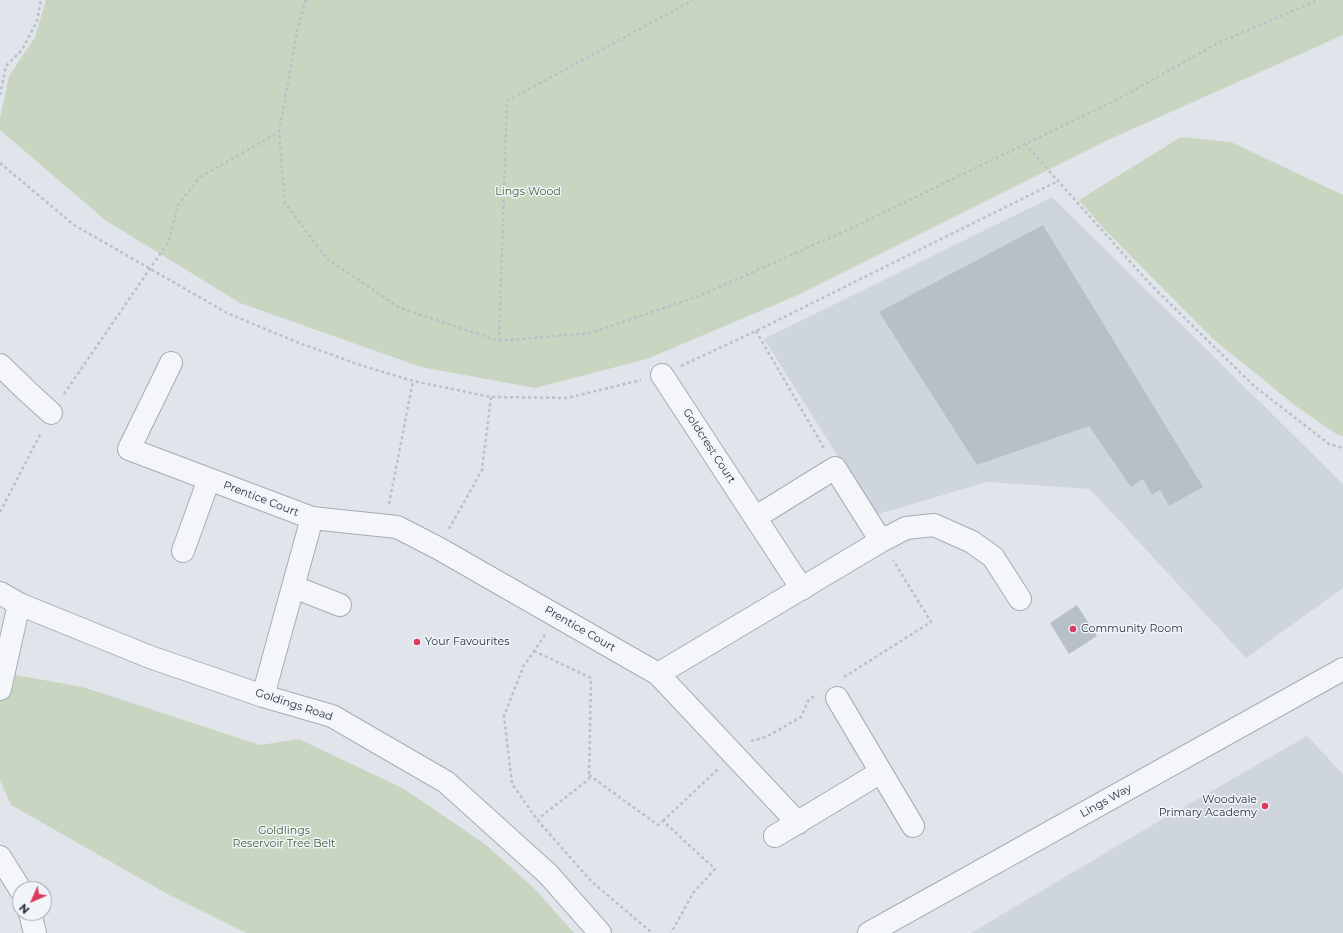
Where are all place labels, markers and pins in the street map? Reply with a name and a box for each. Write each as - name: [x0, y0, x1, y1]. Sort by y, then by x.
- place label: Community Room: [1081, 622, 1183, 636]
- marker: Community Room: [1068, 624, 1078, 634]
- place label: Your Favourites: [425, 635, 510, 649]
- marker: Your Favourites: [412, 637, 422, 647]
- place label: Woodvale Primary Academy: [1159, 793, 1257, 819]
- marker: Woodvale Primary Academy: [1260, 801, 1270, 811]

